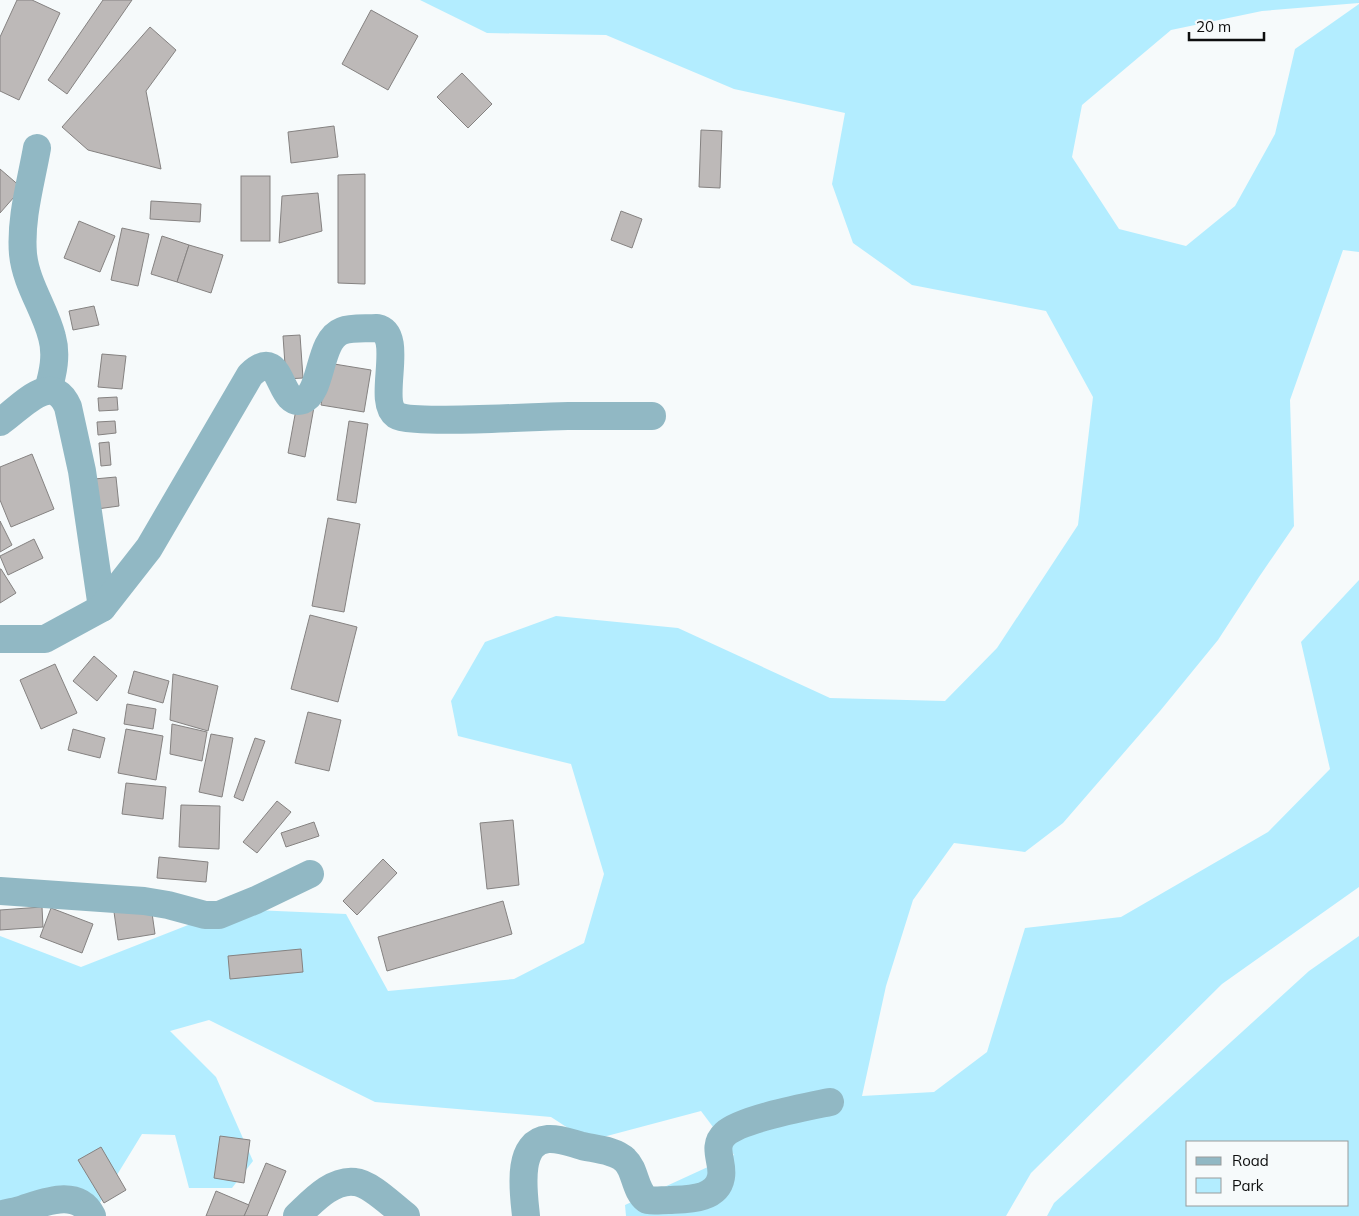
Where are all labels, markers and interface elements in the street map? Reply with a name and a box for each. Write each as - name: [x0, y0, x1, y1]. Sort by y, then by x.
- scale bar: [1189, 10, 1264, 42]
- text: 20 m: [1196, 17, 1231, 36]
- legend: [1186, 1141, 1349, 1206]
- text: Road: [1232, 1151, 1269, 1170]
- text: Park: [1232, 1176, 1264, 1195]

